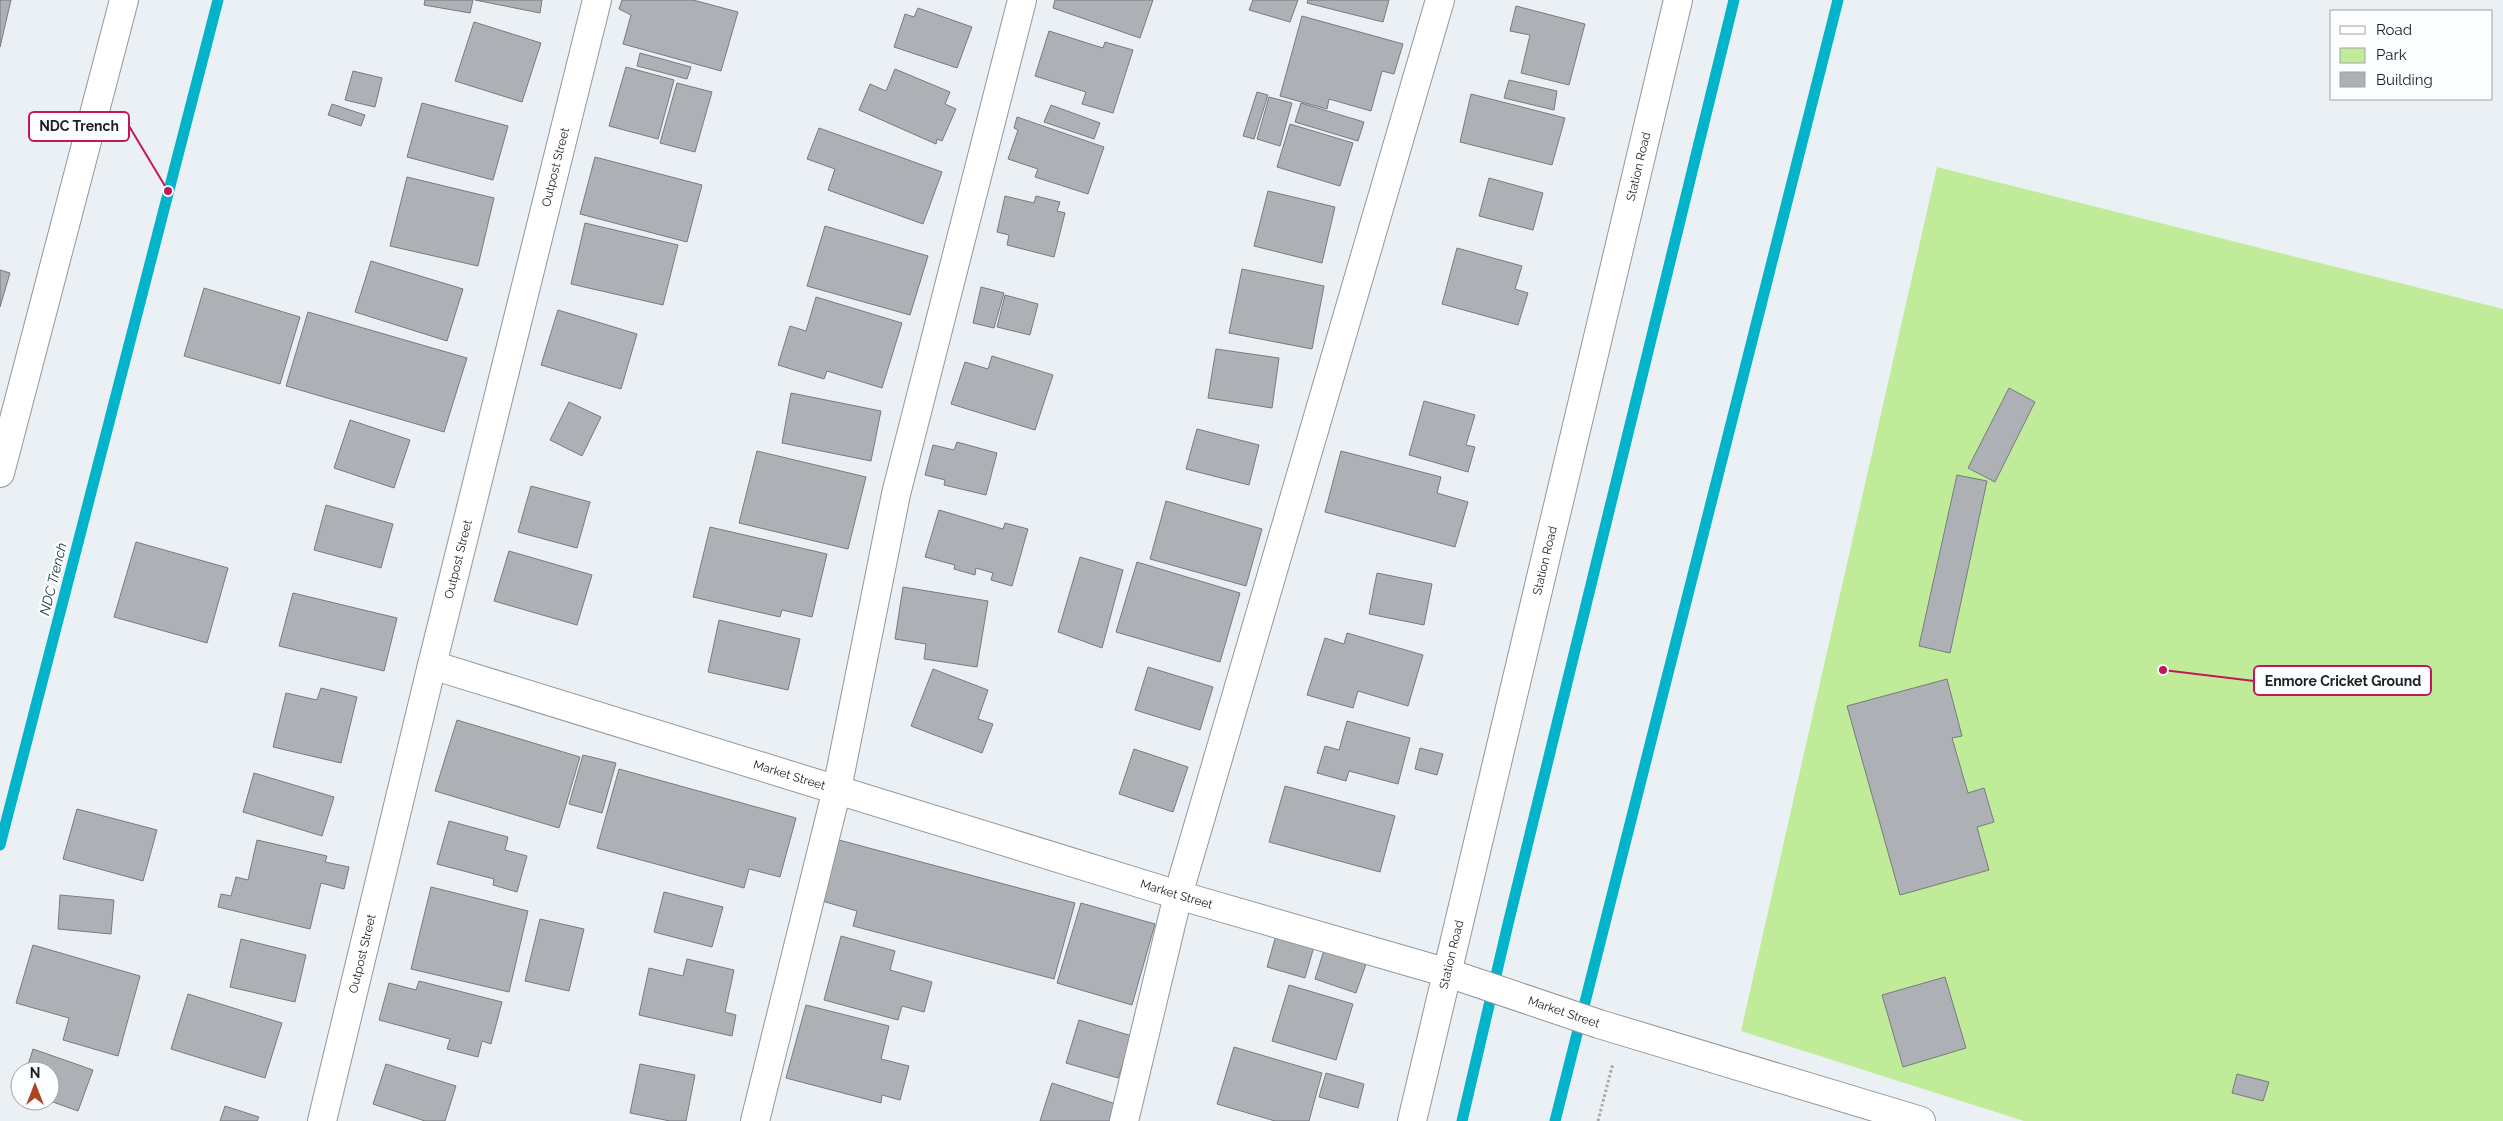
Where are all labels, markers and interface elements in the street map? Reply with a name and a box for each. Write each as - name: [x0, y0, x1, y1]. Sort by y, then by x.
- legend: [2330, 10, 2493, 100]
- text: Road: [2376, 21, 2412, 39]
- text: Park: [2376, 46, 2407, 64]
- text: Building: [2376, 71, 2433, 89]
- callout: NDC Trench: [29, 112, 129, 141]
- text: NDC Trench: [39, 118, 119, 134]
- street label: Outpost Street: [539, 126, 572, 208]
- street label: Station Road: [1624, 131, 1653, 202]
- street label: Outpost Street: [442, 518, 475, 600]
- street label: Station Road: [1530, 525, 1560, 596]
- water label: NDC Trench: [36, 541, 70, 617]
- callout: Enmore Cricket Ground: [2254, 666, 2431, 695]
- text: Enmore Cricket Ground: [2265, 673, 2421, 689]
- street label: Market Street: [752, 757, 827, 793]
- street label: Market Street: [1139, 877, 1214, 912]
- street label: Outpost Street: [346, 913, 379, 995]
- street label: Station Road: [1437, 919, 1466, 990]
- street label: Market Street: [1526, 994, 1602, 1031]
- north arrow: [10, 1061, 60, 1111]
- text: N: [30, 1065, 40, 1081]

